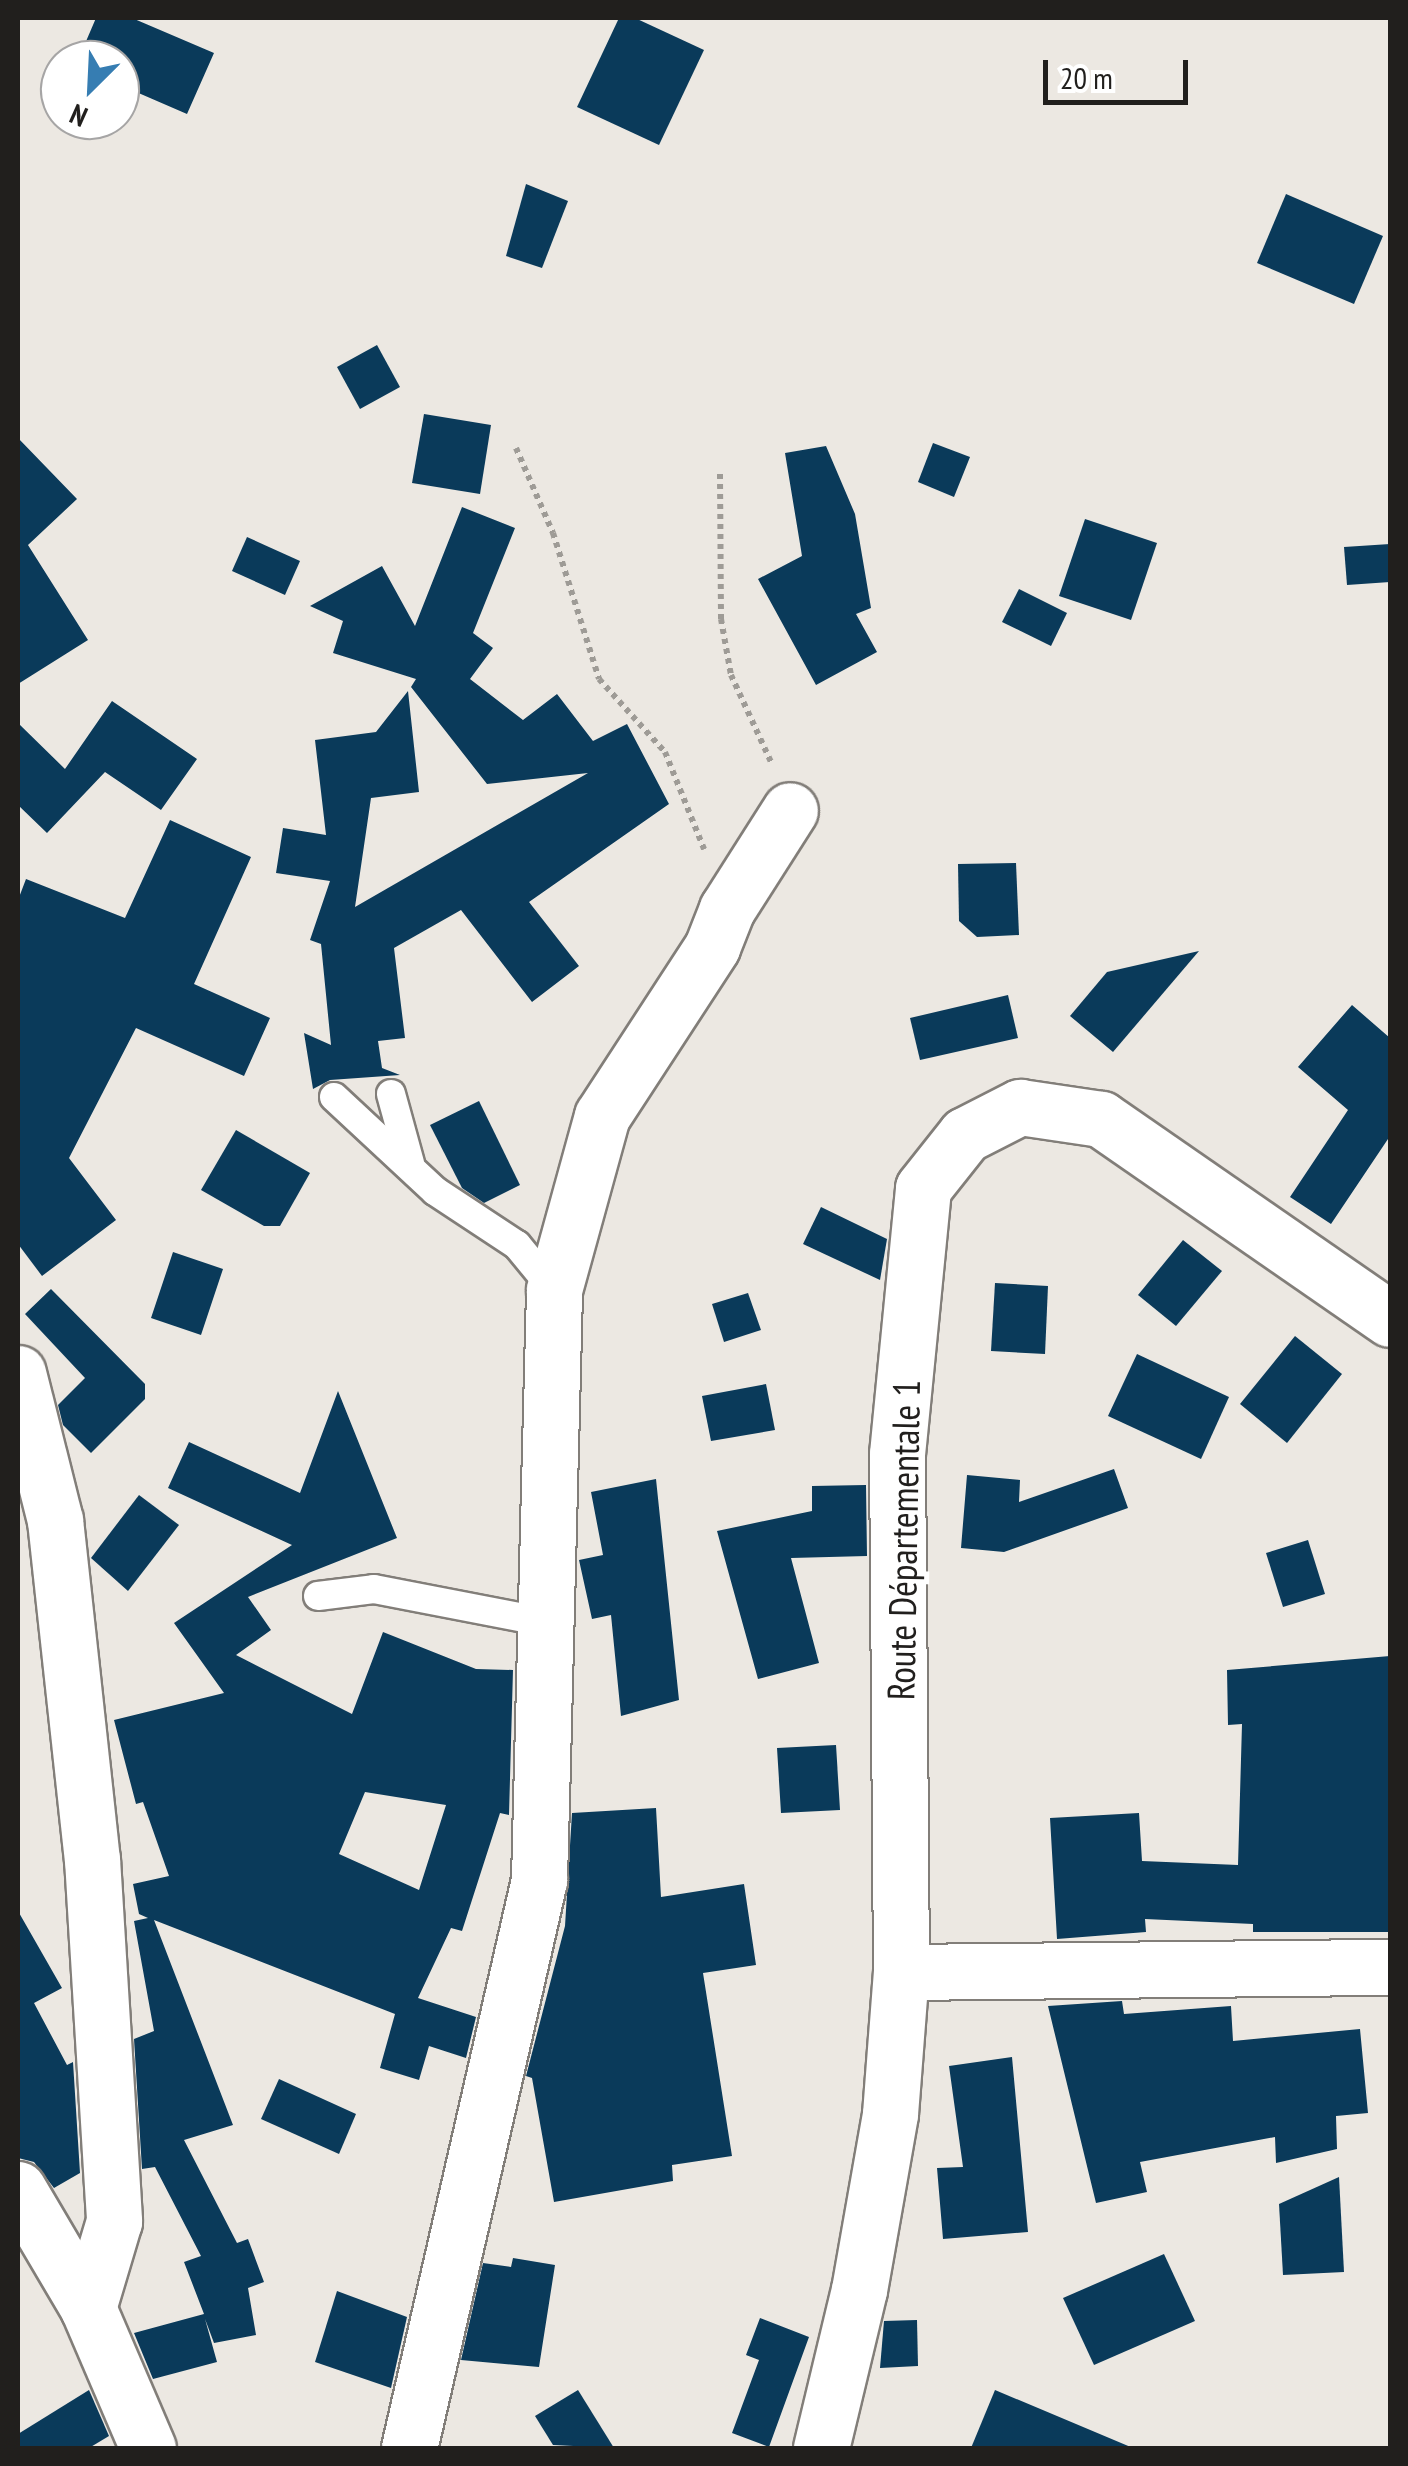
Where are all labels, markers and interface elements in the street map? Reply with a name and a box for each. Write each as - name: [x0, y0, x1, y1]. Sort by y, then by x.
- north arrow: [40, 40, 140, 140]
- scale bar: [1048, 40, 1193, 102]
- text: 20 m: [1060, 58, 1113, 97]
- text: N: [64, 96, 93, 136]
- street label: Route Départementale 1: [877, 1379, 929, 1701]

